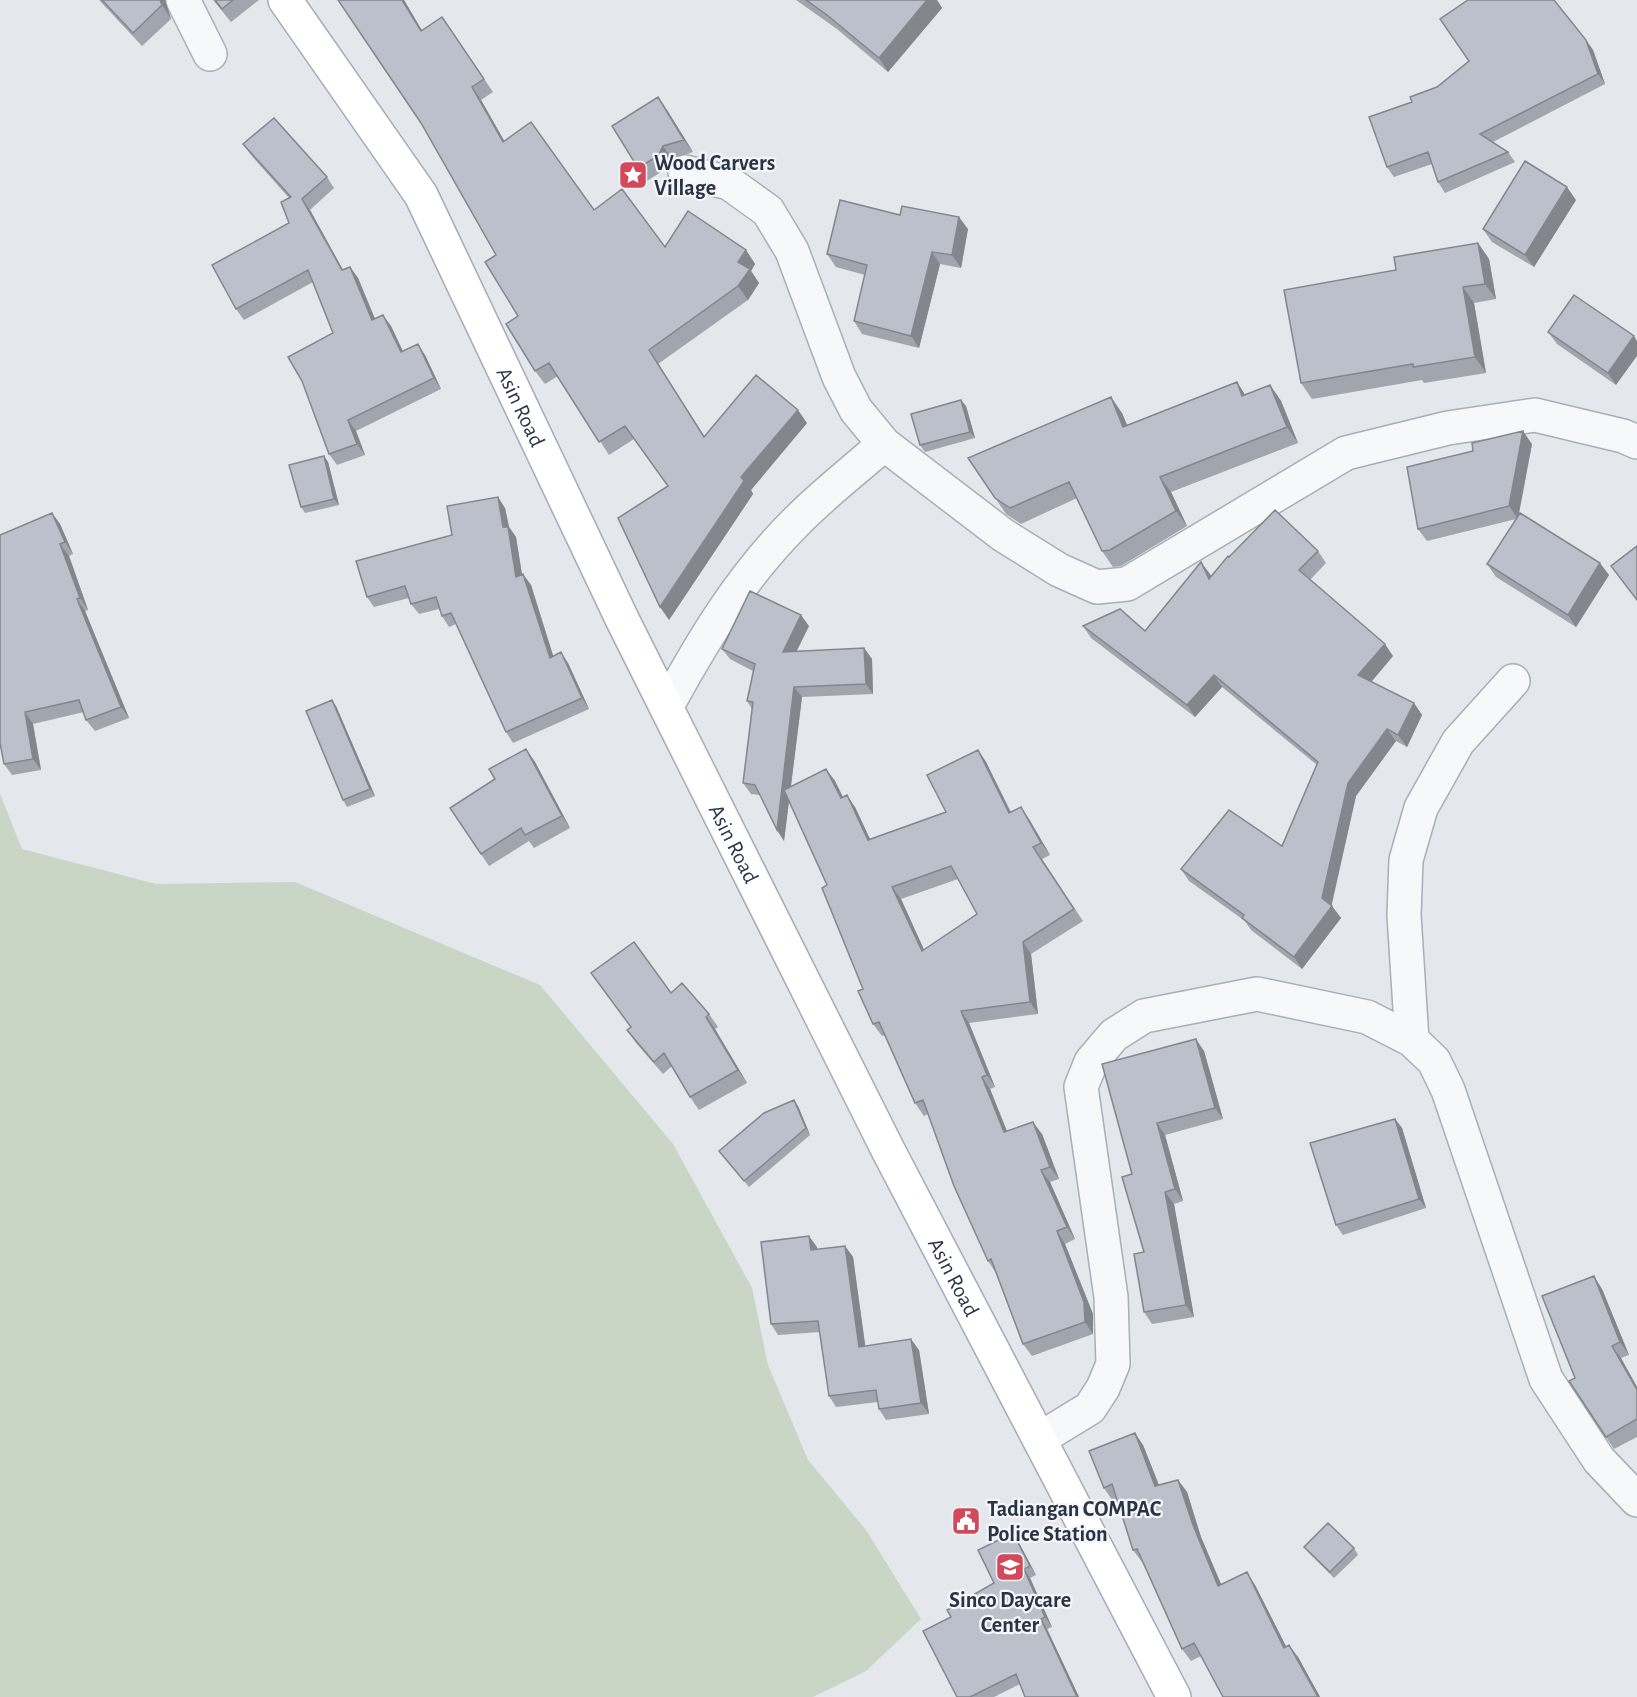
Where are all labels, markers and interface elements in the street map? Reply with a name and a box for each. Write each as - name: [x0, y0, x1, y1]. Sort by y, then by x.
- place label: Wood Carvers Village: [654, 152, 775, 199]
- place icon: Wood Carvers Village: [617, 159, 649, 191]
- street label: Asin Road: [492, 364, 549, 450]
- street label: Asin Road: [705, 801, 762, 887]
- street label: Asin Road: [924, 1235, 983, 1320]
- place label: Tadiangan COMPAC Police Station: [987, 1498, 1162, 1545]
- public building icon: Tadiangan COMPAC Police Station: [950, 1505, 982, 1537]
- school or university icon: Sinco Daycare Center: [994, 1551, 1026, 1583]
- place label: Sinco Daycare Center: [949, 1589, 1071, 1636]

